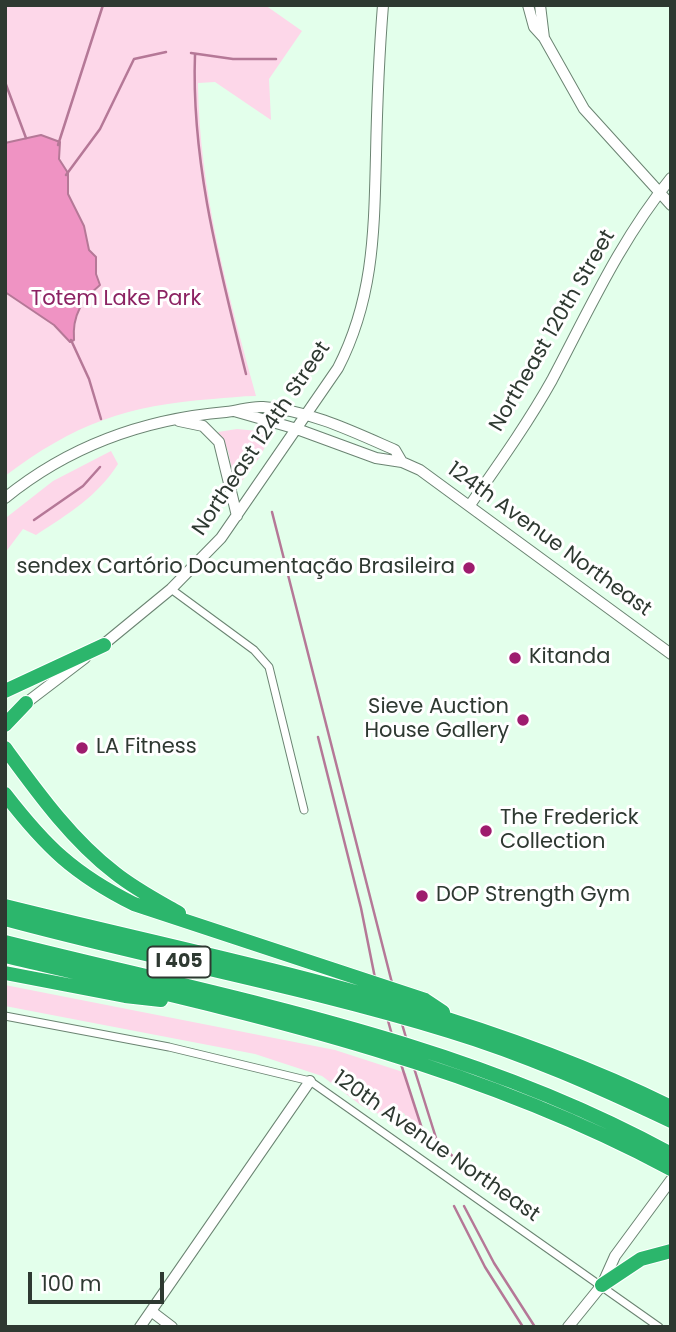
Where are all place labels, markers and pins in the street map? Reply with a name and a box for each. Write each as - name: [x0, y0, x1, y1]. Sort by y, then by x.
- place label: sendex Cartório Documentação Brasileira: [17, 555, 455, 581]
- marker: sendex Cartório Documentação Brasileira: [461, 560, 477, 576]
- place label: Kitanda: [529, 645, 610, 671]
- marker: Kitanda: [507, 650, 523, 666]
- place label: Sieve Auction House Gallery: [364, 695, 509, 745]
- marker: Sieve Auction House Gallery: [515, 712, 531, 728]
- place label: LA Fitness: [96, 735, 197, 761]
- marker: LA Fitness: [74, 740, 90, 756]
- place label: The Frederick Collection: [500, 806, 639, 856]
- marker: The Frederick Collection: [478, 823, 494, 839]
- place label: DOP Strength Gym: [436, 883, 630, 909]
- marker: DOP Strength Gym: [414, 888, 430, 904]

